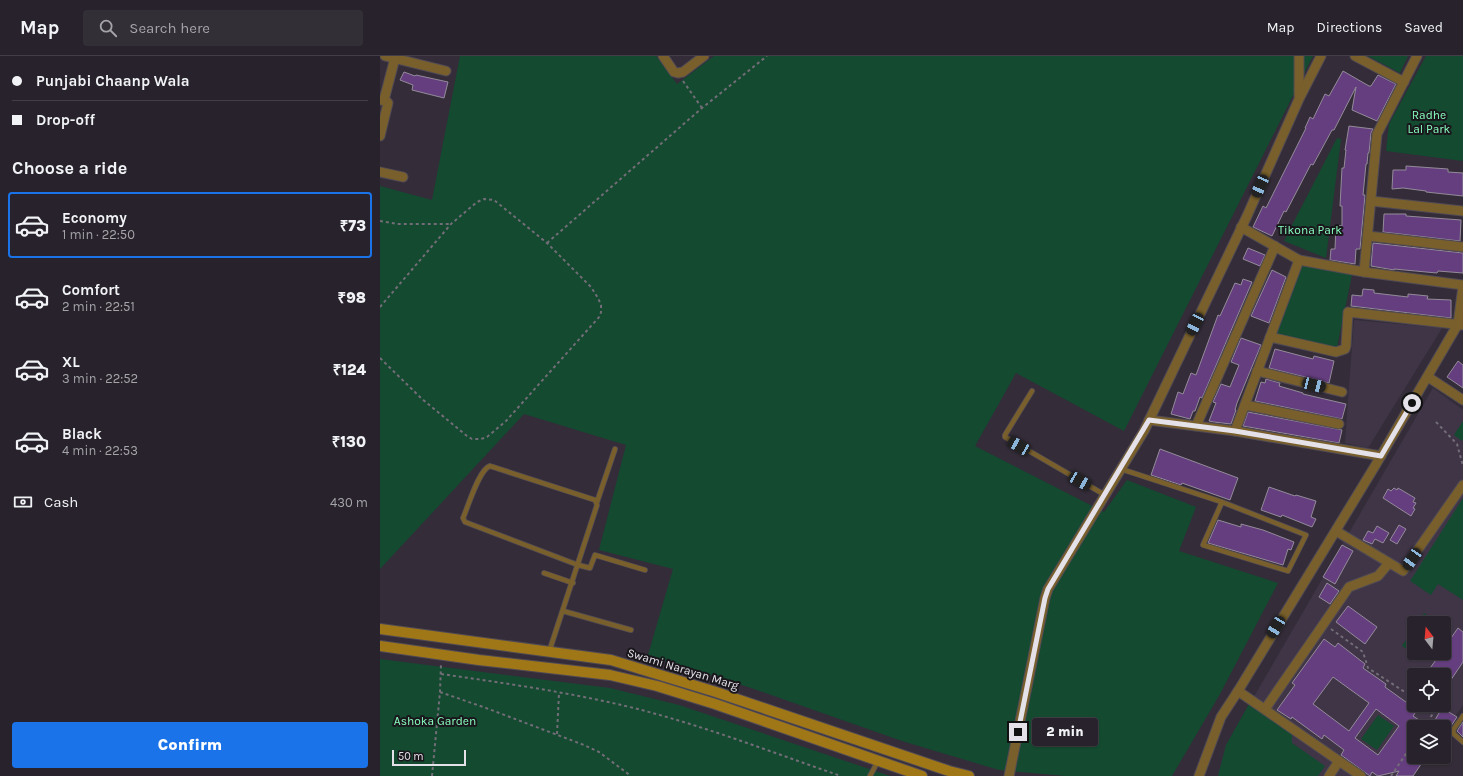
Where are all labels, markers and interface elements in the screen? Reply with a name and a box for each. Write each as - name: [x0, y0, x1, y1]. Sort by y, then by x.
- search box: [83, 10, 363, 46]
- text: Map: [20, 17, 59, 39]
- icon: search: [97, 17, 119, 39]
- text: Search here: [129, 19, 210, 37]
- text: Map: [1267, 19, 1295, 36]
- text: Directions: [1317, 19, 1382, 36]
- text: Saved: [1404, 19, 1443, 36]
- text: Punjabi Chaanp Wala: [36, 72, 190, 90]
- park label: Radhe Lal Park: [1408, 108, 1451, 136]
- text: Drop-off: [36, 111, 95, 129]
- text: Choose a ride: [12, 157, 127, 179]
- car: [1250, 173, 1270, 199]
- icon: car: [14, 207, 50, 243]
- text: Economy: [62, 209, 127, 227]
- text: ₹73: [340, 217, 366, 235]
- park label: Tikona Park: [1278, 223, 1342, 237]
- text: 1 min · 22:50: [62, 227, 135, 242]
- icon: car: [14, 279, 50, 315]
- text: Comfort: [62, 281, 120, 299]
- text: ₹98: [338, 289, 366, 307]
- text: 2 min · 22:51: [62, 299, 135, 314]
- car: [1184, 311, 1206, 337]
- icon: car: [14, 351, 50, 387]
- text: XL: [62, 353, 80, 371]
- text: ₹124: [333, 361, 366, 379]
- text: 3 min · 22:52: [62, 371, 138, 386]
- car: [1301, 376, 1327, 394]
- route start: [1403, 394, 1421, 412]
- icon: car: [14, 423, 50, 459]
- text: Black: [62, 425, 102, 443]
- text: ₹130: [332, 433, 366, 451]
- car: [1006, 435, 1032, 457]
- text: 4 min · 22:53: [62, 443, 138, 458]
- car: [1067, 470, 1093, 492]
- icon: cash: [12, 491, 34, 513]
- text: Cash: [44, 493, 78, 511]
- text: 430 m: [330, 495, 368, 510]
- car: [1400, 546, 1424, 572]
- car: [1265, 614, 1287, 640]
- north arrow: [1407, 616, 1451, 660]
- map controls: [1407, 616, 1451, 764]
- street label: Swami Narayan Marg: [626, 645, 741, 693]
- button: locate: [1407, 668, 1451, 712]
- park label: Ashoka Garden: [394, 714, 476, 728]
- callout: 2 min: [1032, 718, 1098, 746]
- button: layers: [1407, 720, 1451, 764]
- button: Confirm: [12, 722, 368, 768]
- route end: [1009, 723, 1027, 741]
- text: 2 min: [1046, 724, 1084, 739]
- scale bar: [392, 748, 466, 767]
- text: 50 m: [398, 750, 424, 763]

